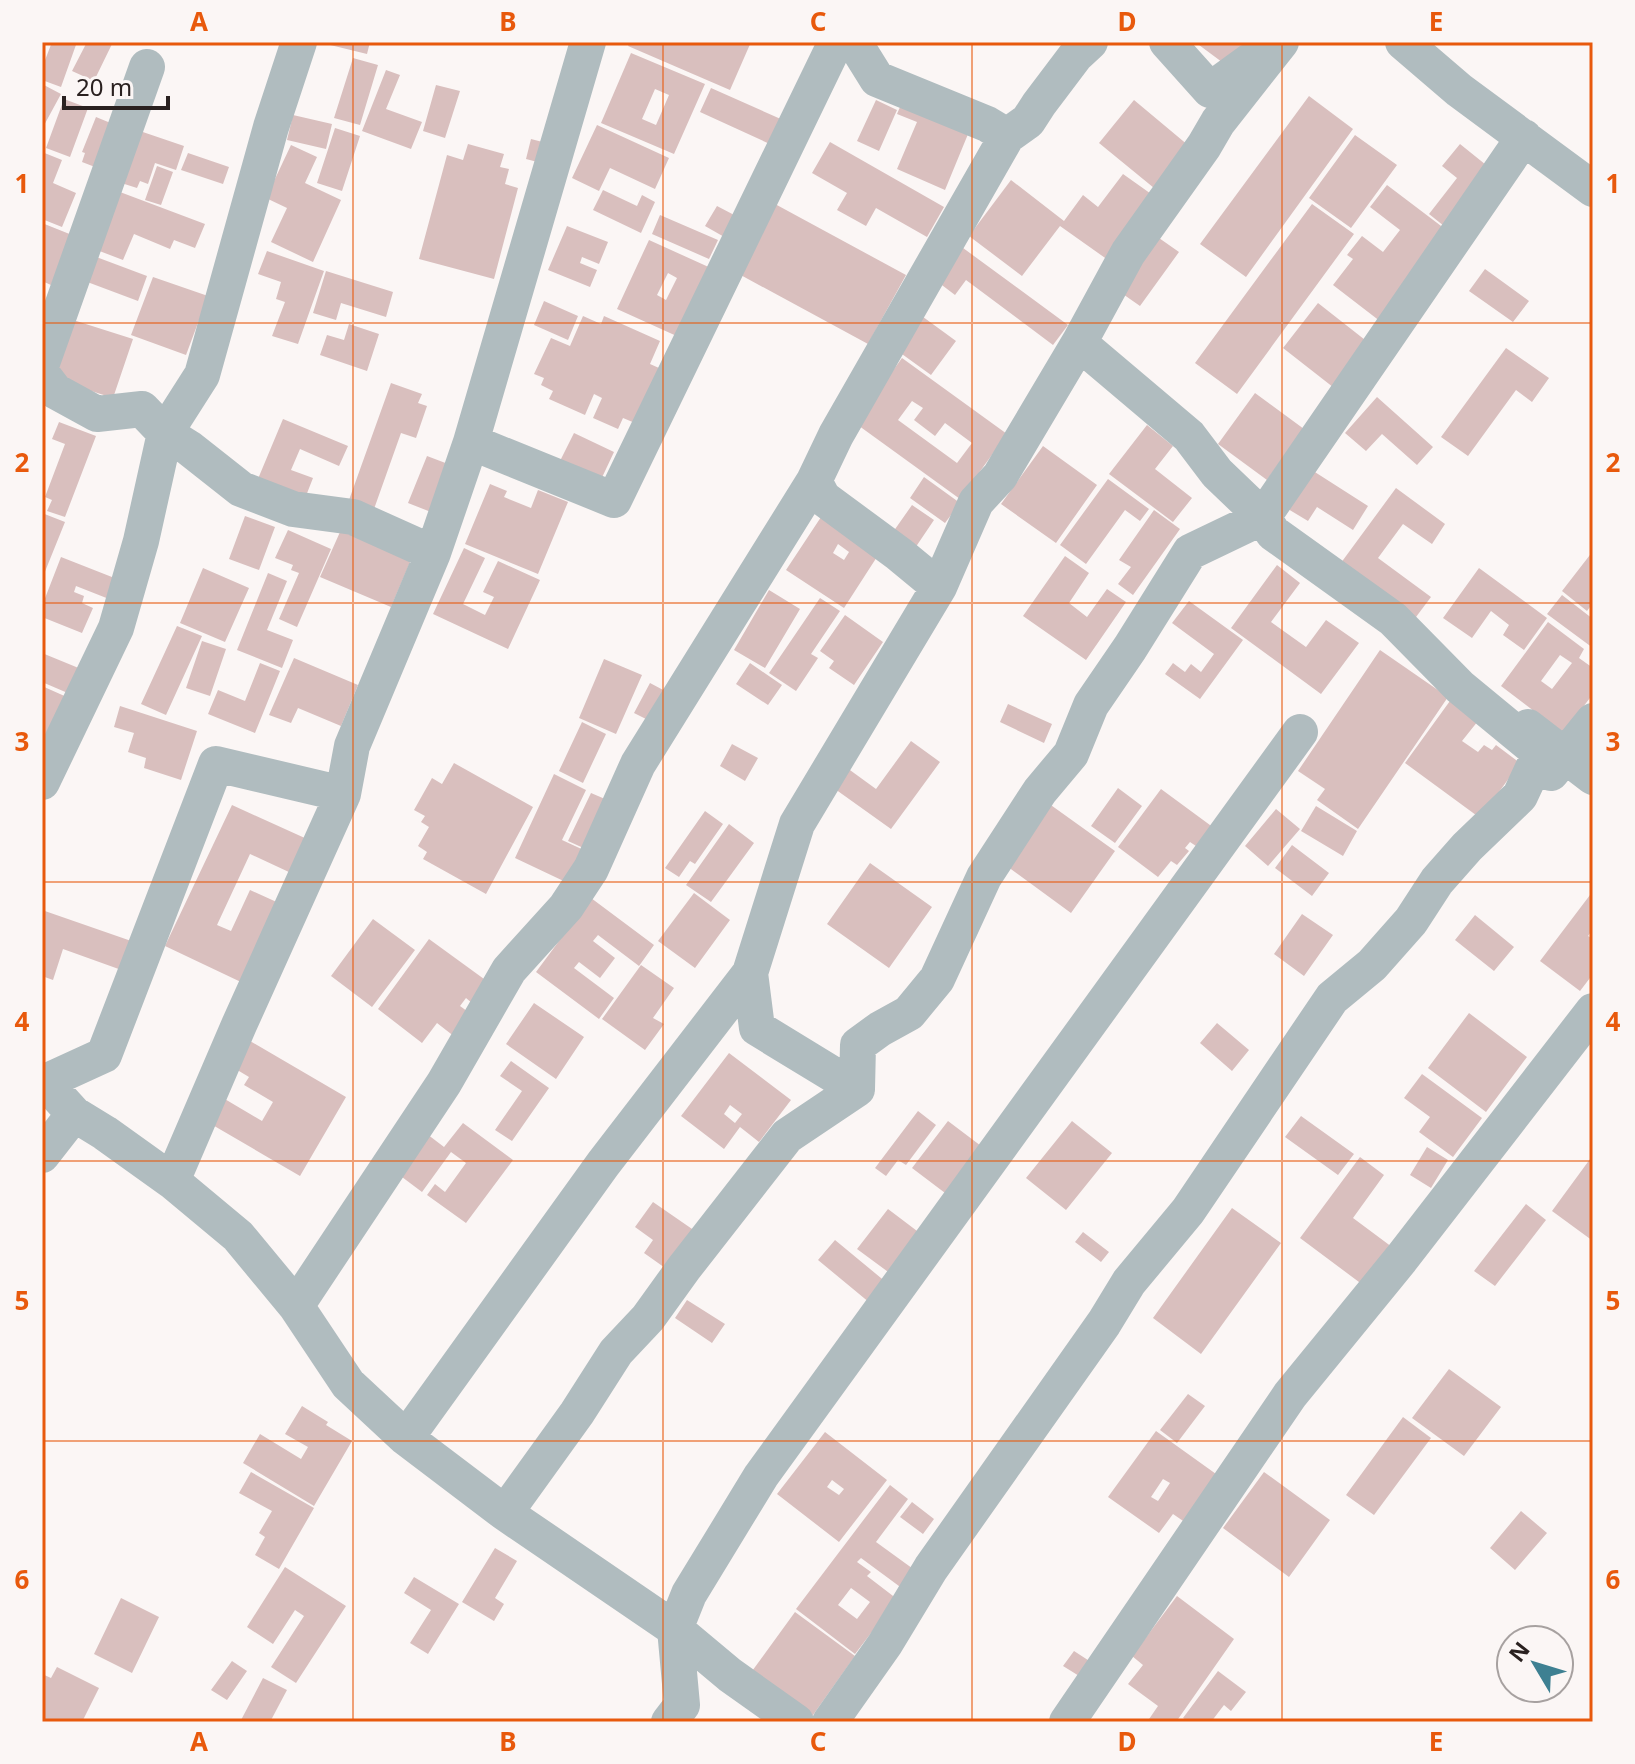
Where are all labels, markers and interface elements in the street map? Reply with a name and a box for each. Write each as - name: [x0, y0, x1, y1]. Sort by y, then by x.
- text: A: [190, 3, 208, 39]
- text: B: [499, 3, 517, 39]
- text: C: [810, 3, 826, 39]
- text: D: [1117, 3, 1137, 39]
- text: E: [1429, 3, 1443, 39]
- scale bar: [64, 60, 168, 110]
- text: 20 m: [76, 70, 132, 103]
- text: 1: [15, 165, 29, 201]
- text: 1: [1606, 165, 1620, 201]
- text: 2: [15, 444, 30, 480]
- text: 2: [1606, 444, 1621, 480]
- text: 3: [15, 723, 29, 759]
- text: 3: [1606, 723, 1620, 759]
- text: 4: [15, 1003, 30, 1039]
- text: 4: [1606, 1003, 1621, 1039]
- text: 5: [15, 1282, 29, 1318]
- text: 5: [1606, 1282, 1620, 1318]
- text: 6: [15, 1561, 30, 1597]
- text: 6: [1606, 1561, 1621, 1597]
- north arrow: [1495, 1624, 1575, 1704]
- text: N: [1501, 1635, 1536, 1667]
- text: A: [190, 1723, 208, 1759]
- text: B: [499, 1723, 517, 1759]
- text: C: [810, 1723, 826, 1759]
- text: D: [1117, 1723, 1137, 1759]
- text: E: [1429, 1723, 1443, 1759]

